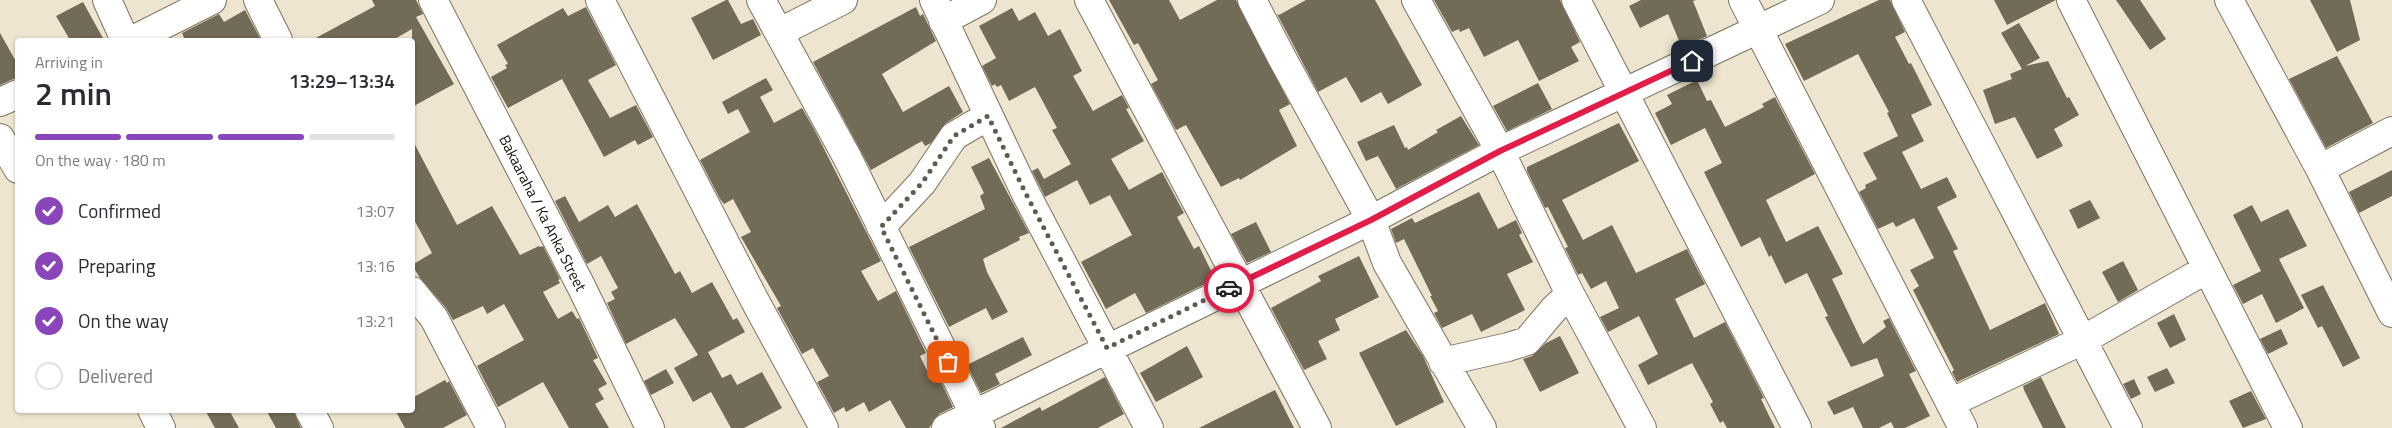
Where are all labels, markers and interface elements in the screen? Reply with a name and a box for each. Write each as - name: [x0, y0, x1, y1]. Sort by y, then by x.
- pin: [1671, 40, 1713, 82]
- icon: home: [1678, 47, 1706, 75]
- text: Arriving in: [35, 50, 103, 74]
- text: 13:29–13:34: [289, 66, 395, 95]
- text: 2 min: [35, 69, 112, 117]
- street label: Bakaaraha / Ka Anka Street: [493, 131, 593, 296]
- text: On the way · 180 m: [35, 148, 166, 172]
- text: Confirmed: [78, 196, 161, 225]
- icon: check: [35, 197, 63, 225]
- text: 13:07: [356, 199, 395, 223]
- text: Preparing: [78, 251, 155, 280]
- icon: check: [35, 252, 63, 280]
- text: 13:16: [356, 254, 395, 278]
- courier: [1204, 263, 1254, 313]
- icon: car: [1215, 274, 1243, 302]
- text: On the way: [78, 306, 169, 335]
- icon: check: [35, 307, 63, 335]
- text: 13:21: [356, 309, 395, 333]
- pin: [927, 341, 969, 383]
- icon: bag: [934, 348, 962, 376]
- text: Delivered: [78, 361, 153, 390]

